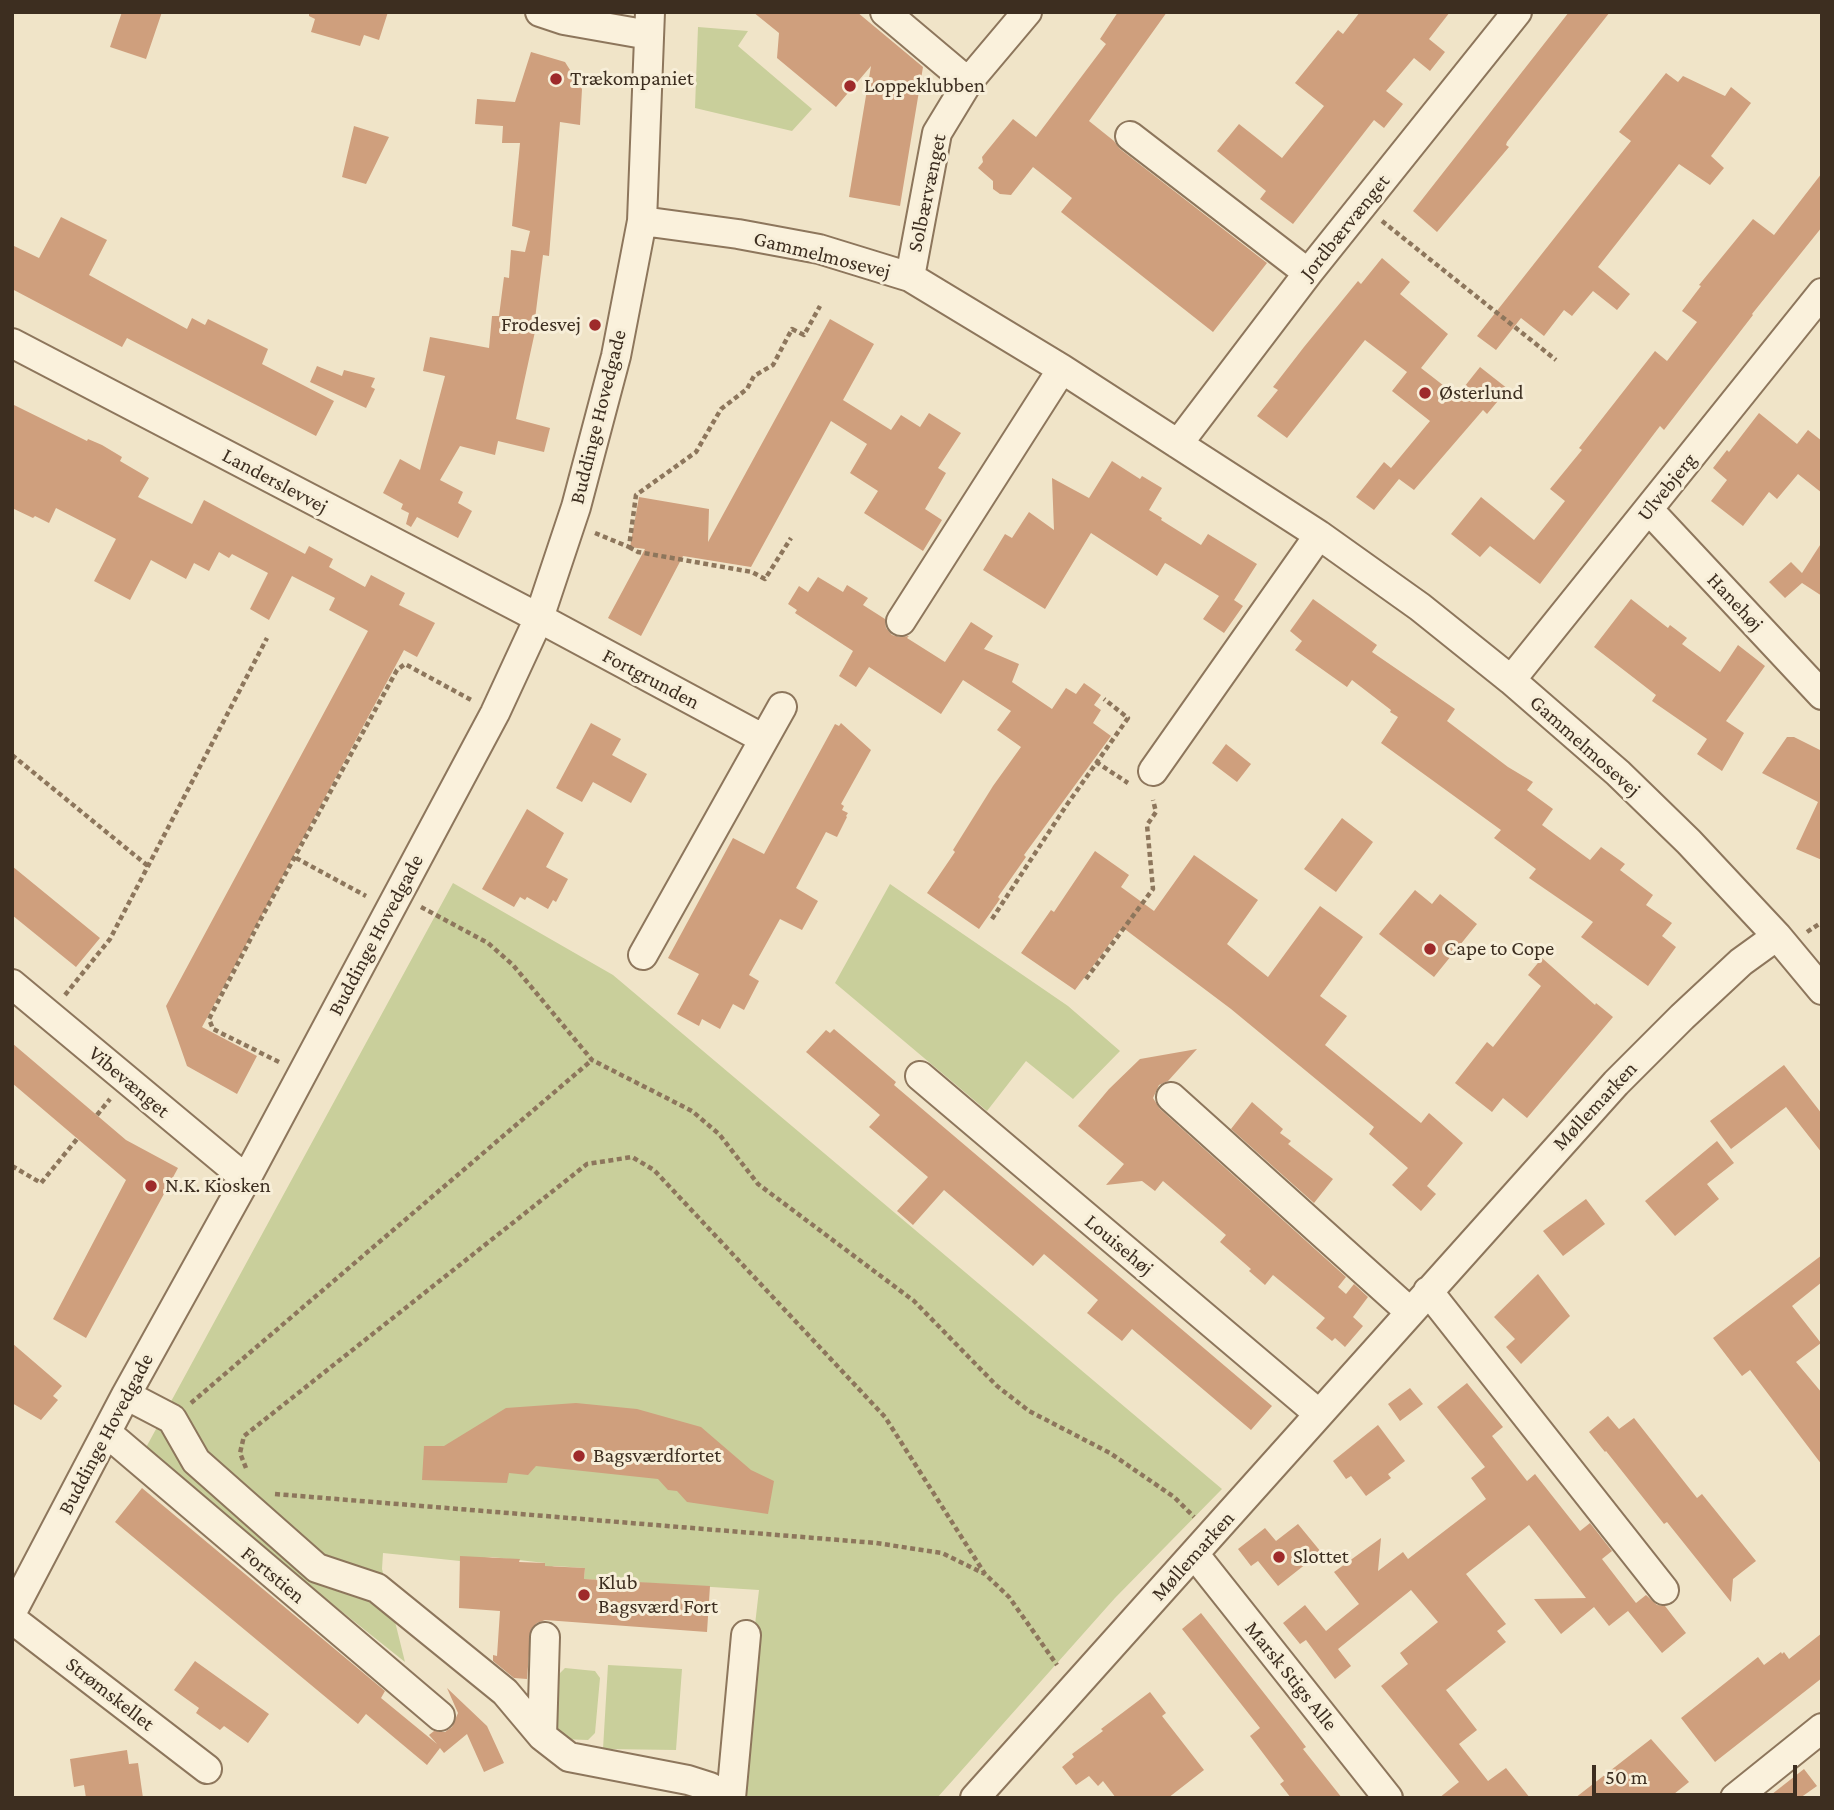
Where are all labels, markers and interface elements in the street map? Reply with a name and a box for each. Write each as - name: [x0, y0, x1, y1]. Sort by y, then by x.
- place label: Trækompaniet: [570, 66, 694, 92]
- marker: Trækompaniet: [548, 71, 564, 87]
- place label: Loppeklubben: [864, 73, 985, 99]
- marker: Loppeklubben: [842, 78, 858, 94]
- street label: Solbærvænget: [902, 132, 952, 254]
- street label: Jordbærvænget: [1295, 169, 1395, 285]
- street label: Gammelmosevej: [751, 226, 893, 284]
- place label: Frodesvej: [501, 312, 581, 338]
- marker: Frodesvej: [587, 317, 603, 333]
- street label: Buddinge Hovedgade: [564, 327, 632, 507]
- place label: Østerlund: [1439, 380, 1524, 406]
- marker: Østerlund: [1417, 385, 1433, 401]
- street label: Landerslevvej: [218, 443, 332, 519]
- street label: Ulvebjerg: [1632, 448, 1702, 526]
- street label: Hanehøj: [1702, 567, 1768, 637]
- street label: Fortgrunden: [598, 643, 704, 715]
- street label: Gammelmosevej: [1524, 690, 1646, 802]
- street label: Buddinge Hovedgade: [323, 850, 429, 1020]
- place label: Cape to Cope: [1444, 936, 1554, 962]
- marker: Cape to Cope: [1422, 941, 1438, 957]
- street label: Vibevænget: [83, 1041, 175, 1123]
- street label: Møllemarken: [1547, 1056, 1643, 1156]
- place label: N.K. Kiosken: [165, 1173, 271, 1199]
- marker: N.K. Kiosken: [143, 1178, 159, 1194]
- street label: Louisehøj: [1080, 1209, 1158, 1281]
- street label: Buddinge Hovedgade: [53, 1349, 159, 1519]
- place label: Bagsværdfortet: [593, 1443, 721, 1469]
- marker: Bagsværdfortet: [571, 1448, 587, 1464]
- street label: Møllemarken: [1146, 1506, 1240, 1606]
- street label: Fortstien: [236, 1541, 310, 1609]
- place label: Slottet: [1293, 1544, 1349, 1570]
- marker: Slottet: [1271, 1549, 1287, 1565]
- place label: Klub Bagsværd Fort: [598, 1570, 718, 1620]
- marker: Klub Bagsværd Fort: [576, 1587, 592, 1603]
- street label: Marsk Stigs Alle: [1239, 1616, 1343, 1736]
- street label: Strømskellet: [61, 1652, 159, 1736]
- scale bar: [1596, 1750, 1801, 1794]
- text: 50 m: [1605, 1765, 1648, 1789]

